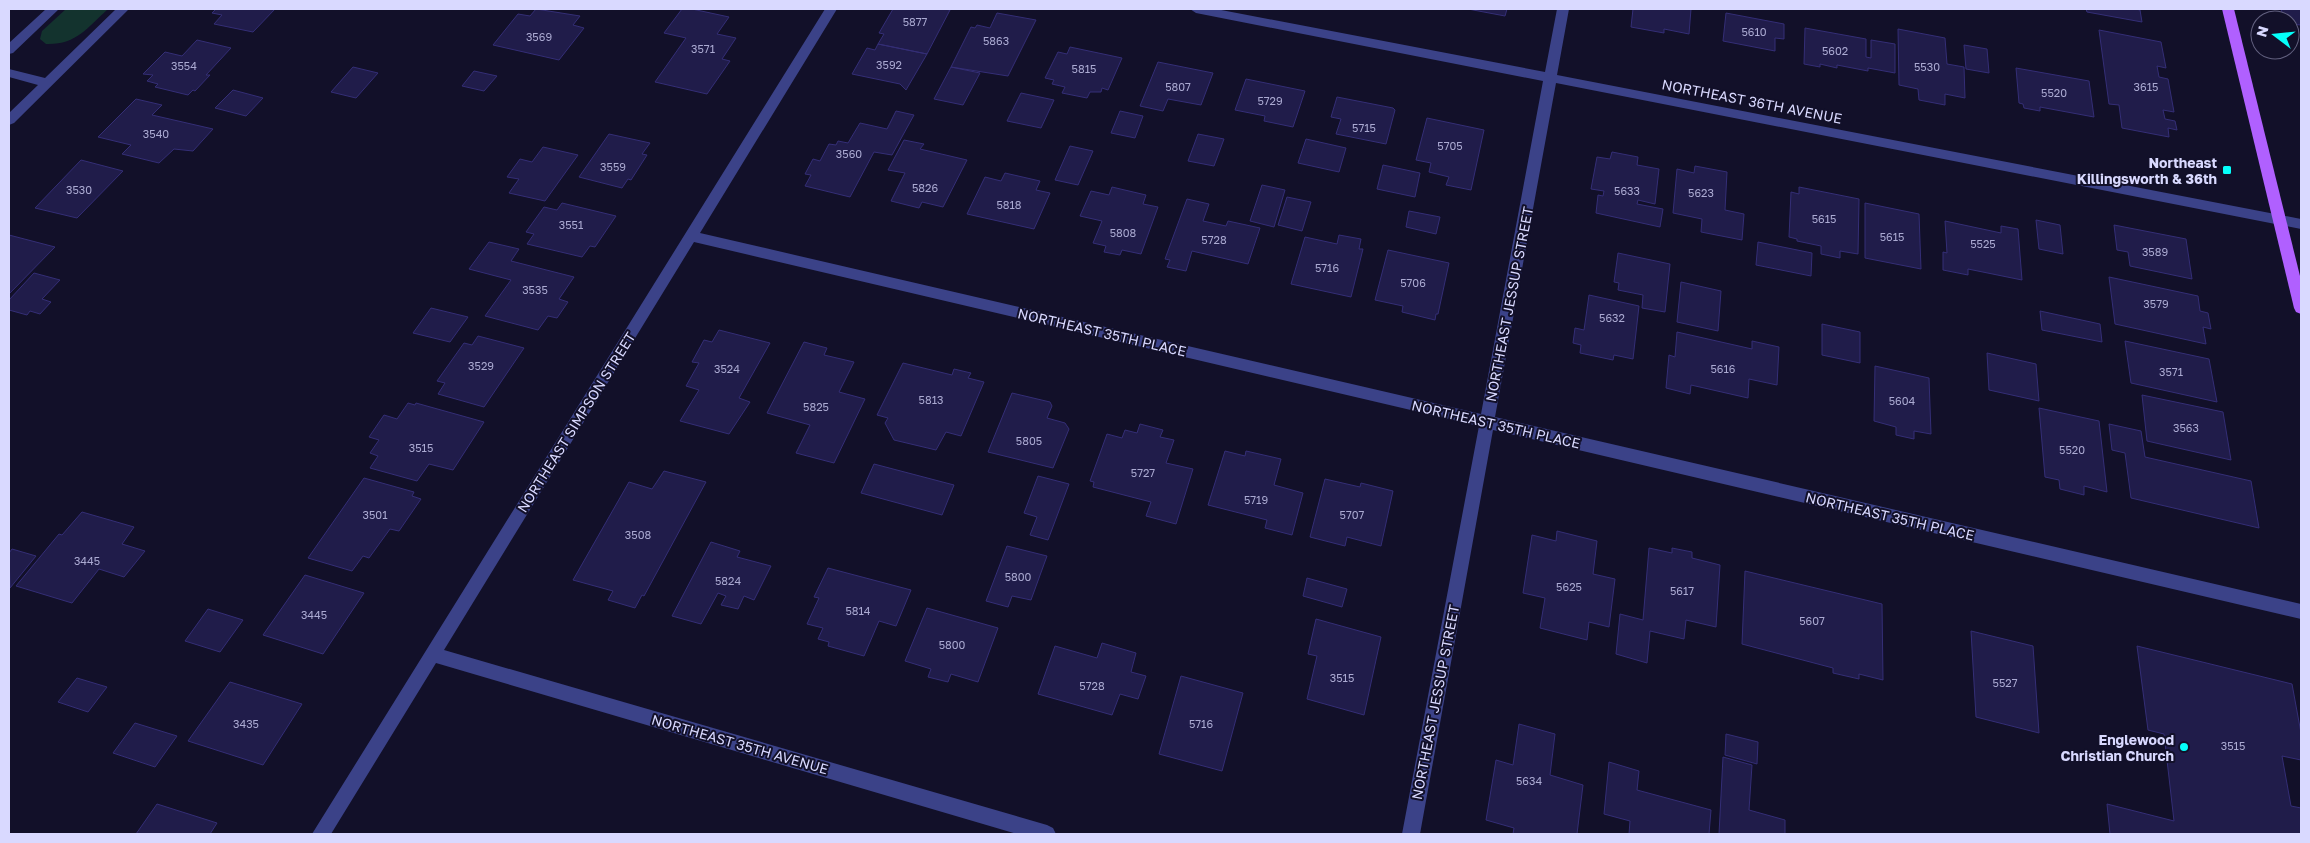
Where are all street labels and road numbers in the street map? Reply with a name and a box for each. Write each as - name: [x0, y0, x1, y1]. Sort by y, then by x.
- street label: NORTHEAST 36TH AVENUE: [1660, 75, 1844, 127]
- street label: NORTHEAST JESSUP STREET: [1482, 205, 1536, 403]
- street label: NORTHEAST 35TH PLACE: [1016, 304, 1188, 360]
- street label: NORTHEAST SIMPSON STREET: [513, 328, 639, 515]
- street label: NORTHEAST 35TH PLACE: [1410, 396, 1582, 452]
- street label: NORTHEAST 35TH PLACE: [1804, 488, 1976, 544]
- street label: NORTHEAST JESSUP STREET: [1408, 603, 1462, 801]
- street label: NORTHEAST 35TH AVENUE: [650, 711, 830, 777]

